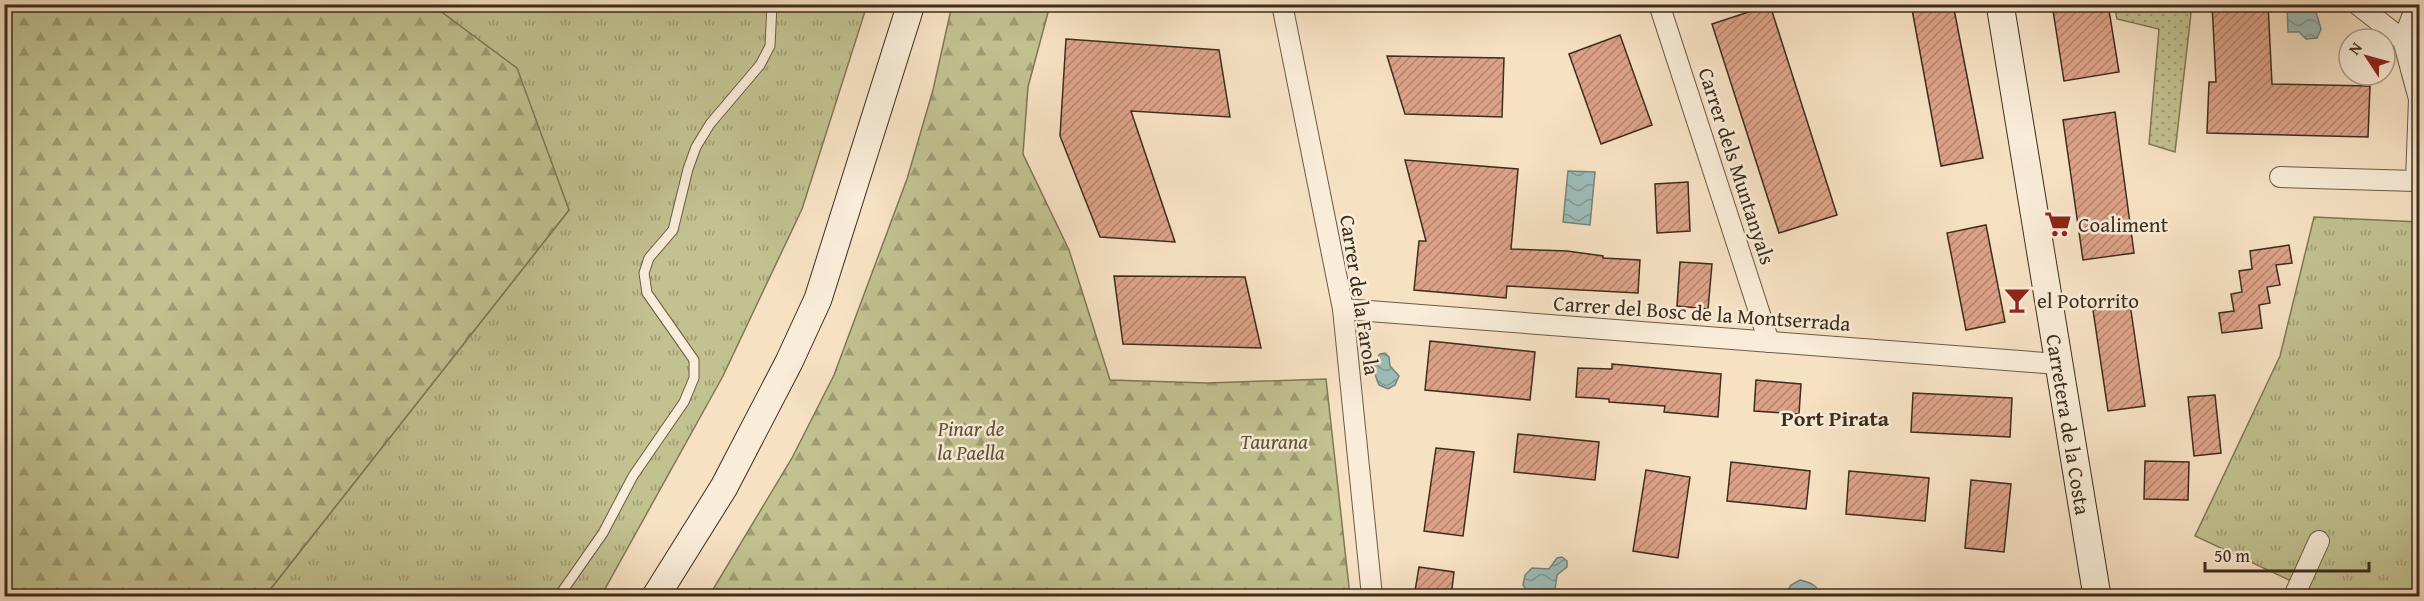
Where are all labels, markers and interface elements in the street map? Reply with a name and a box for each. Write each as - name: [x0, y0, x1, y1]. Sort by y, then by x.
- north arrow: [2337, 27, 2397, 87]
- text: N: [2342, 37, 2368, 60]
- street label: Carrer dels Muntanyals: [1691, 64, 1783, 268]
- supermarket icon: Coaliment: [2043, 209, 2073, 239]
- place label: Coaliment: [2078, 209, 2169, 240]
- street label: Carrer de la Farola: [1332, 213, 1388, 377]
- bar icon: el Potorrito: [2002, 285, 2032, 315]
- place label: el Potorrito: [2037, 285, 2139, 316]
- street label: Carrer del Bosc de la Montserrada: [1552, 287, 1852, 339]
- street label: Carretera de la Costa: [2039, 332, 2099, 517]
- district label: Port Pirata: [1781, 402, 1890, 434]
- park label: Pinar de la Paella: [937, 413, 1005, 468]
- park label: Taurana: [1240, 426, 1308, 457]
- scale bar: [2205, 535, 2368, 573]
- text: 50 m: [2214, 542, 2250, 569]

